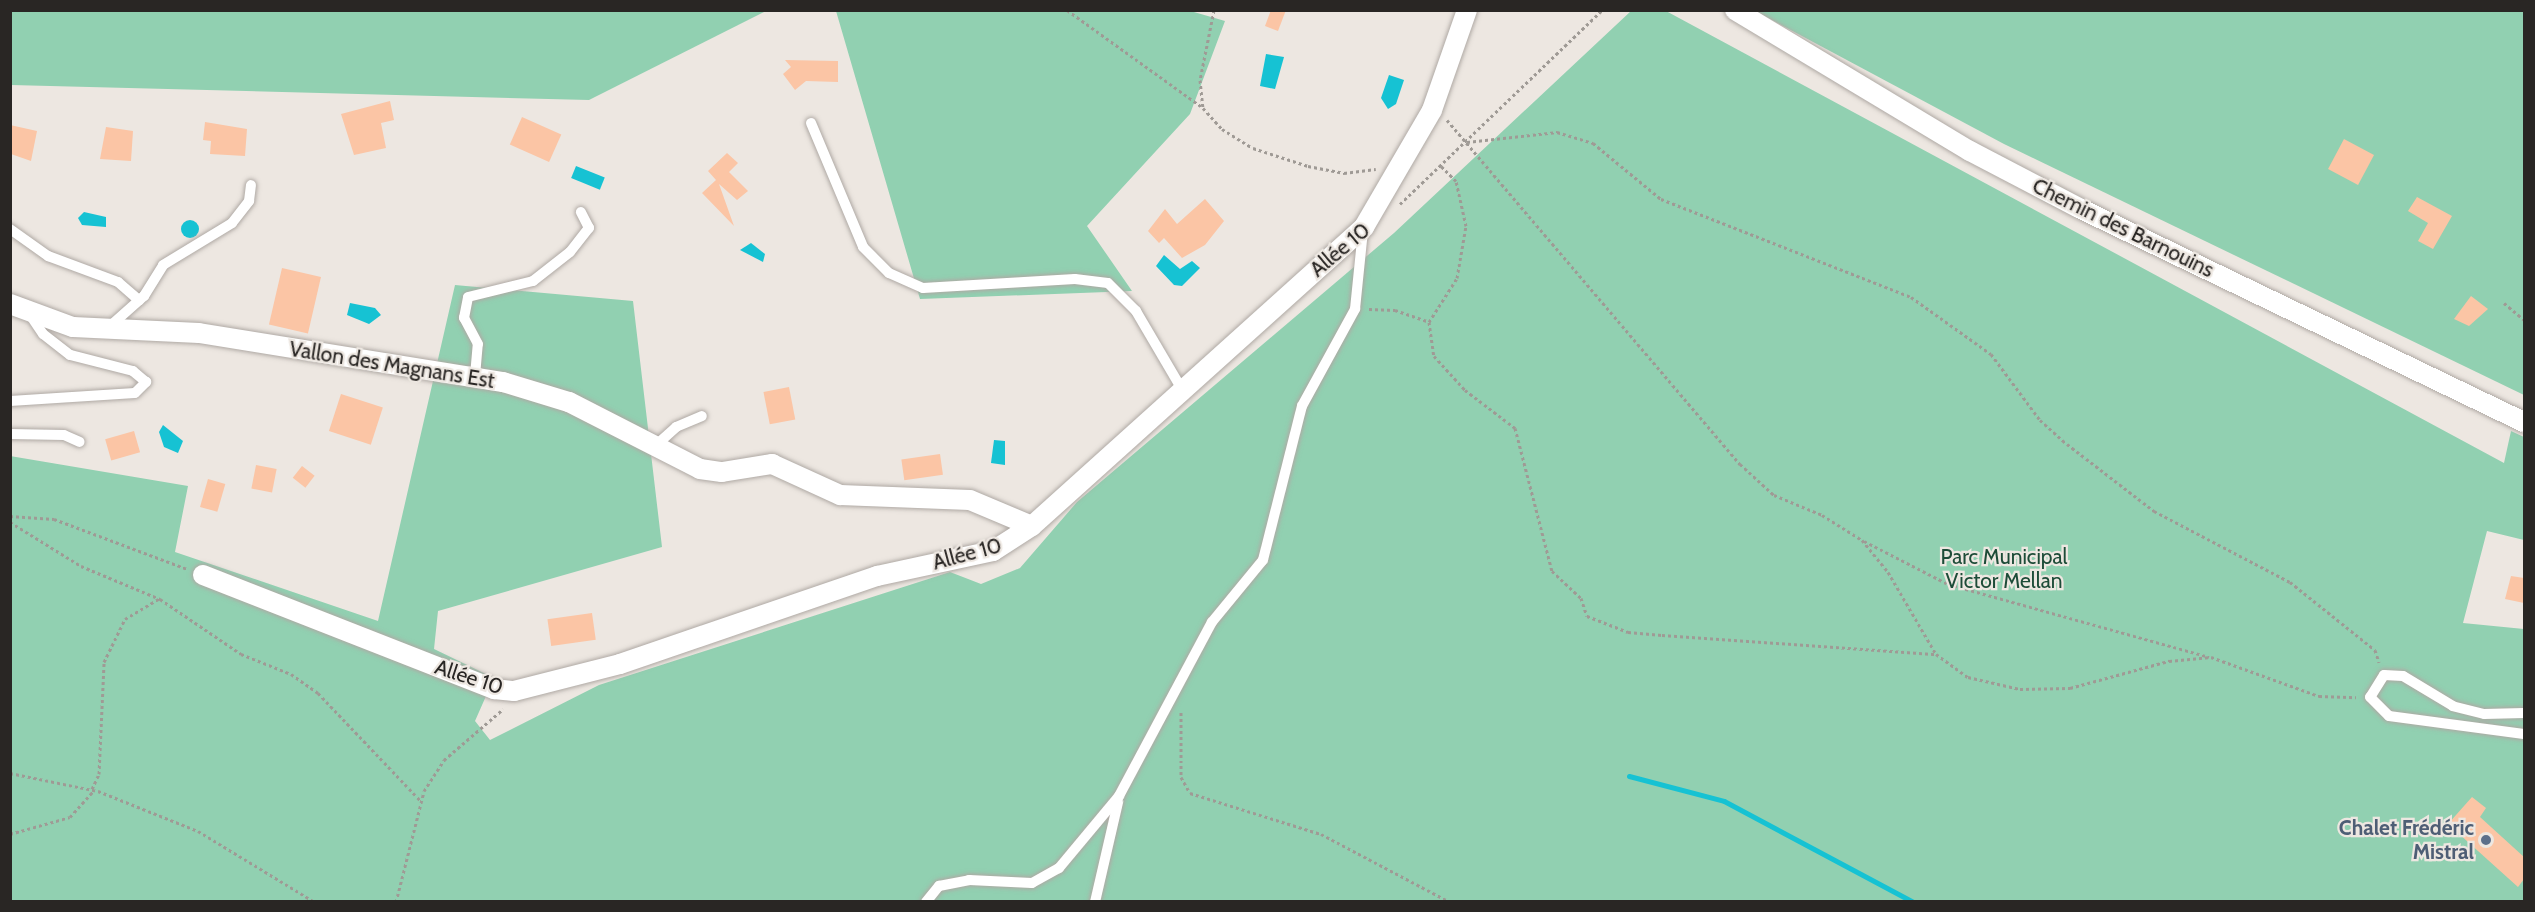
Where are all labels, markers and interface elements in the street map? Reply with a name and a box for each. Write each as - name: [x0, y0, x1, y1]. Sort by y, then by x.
- street label: Chemin des Barnouins: [2028, 173, 2218, 283]
- street label: Allée 10: [1305, 218, 1375, 282]
- street label: Vallon des Magnans Est: [288, 336, 496, 394]
- street label: Allée 10: [930, 533, 1004, 575]
- park label: Parc Municipal Victor Mellan: [1940, 544, 2068, 594]
- street label: Allée 10: [432, 654, 506, 700]
- place label: Chalet Frédéric Mistral: [2339, 815, 2474, 865]
- marker: Chalet Frédéric Mistral: [2479, 833, 2493, 847]

